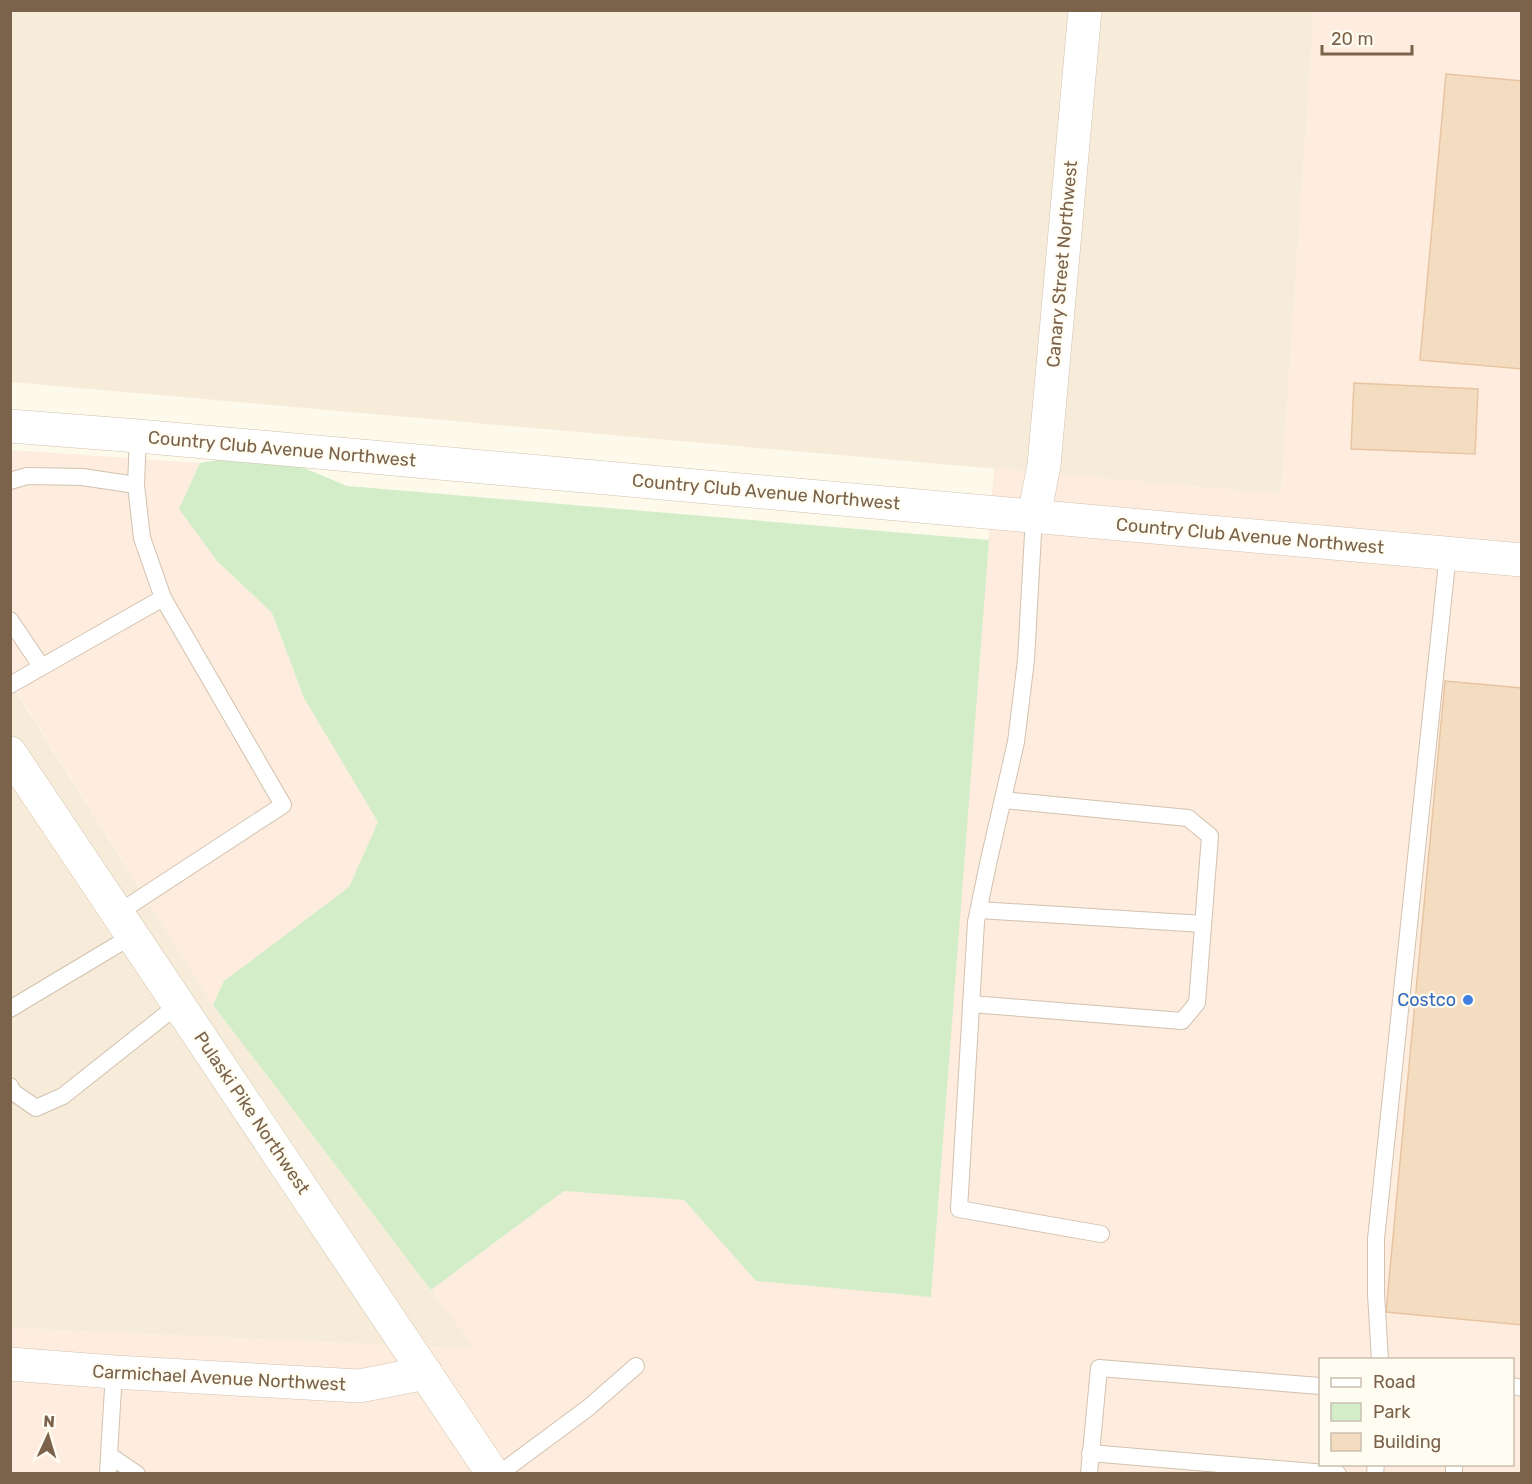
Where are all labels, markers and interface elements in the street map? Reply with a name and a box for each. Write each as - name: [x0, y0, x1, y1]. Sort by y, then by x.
- scale bar: [1322, 18, 1412, 56]
- text: 20 m: [1331, 28, 1373, 50]
- street label: Canary Street Northwest: [1042, 159, 1082, 369]
- street label: Country Club Avenue Northwest: [147, 426, 417, 472]
- street label: Country Club Avenue Northwest: [631, 469, 901, 515]
- street label: Country Club Avenue Northwest: [1115, 513, 1385, 559]
- place label: Costco: [1397, 989, 1456, 1011]
- marker: Costco: [1461, 993, 1475, 1007]
- street label: Pulaski Pike Northwest: [189, 1028, 315, 1198]
- legend: [1319, 1358, 1514, 1466]
- street label: Carmichael Avenue Northwest: [92, 1360, 346, 1396]
- text: Road: [1373, 1371, 1416, 1393]
- text: Park: [1373, 1401, 1411, 1423]
- north arrow: [18, 1406, 78, 1466]
- text: N: [43, 1412, 55, 1431]
- text: Building: [1373, 1431, 1441, 1453]

